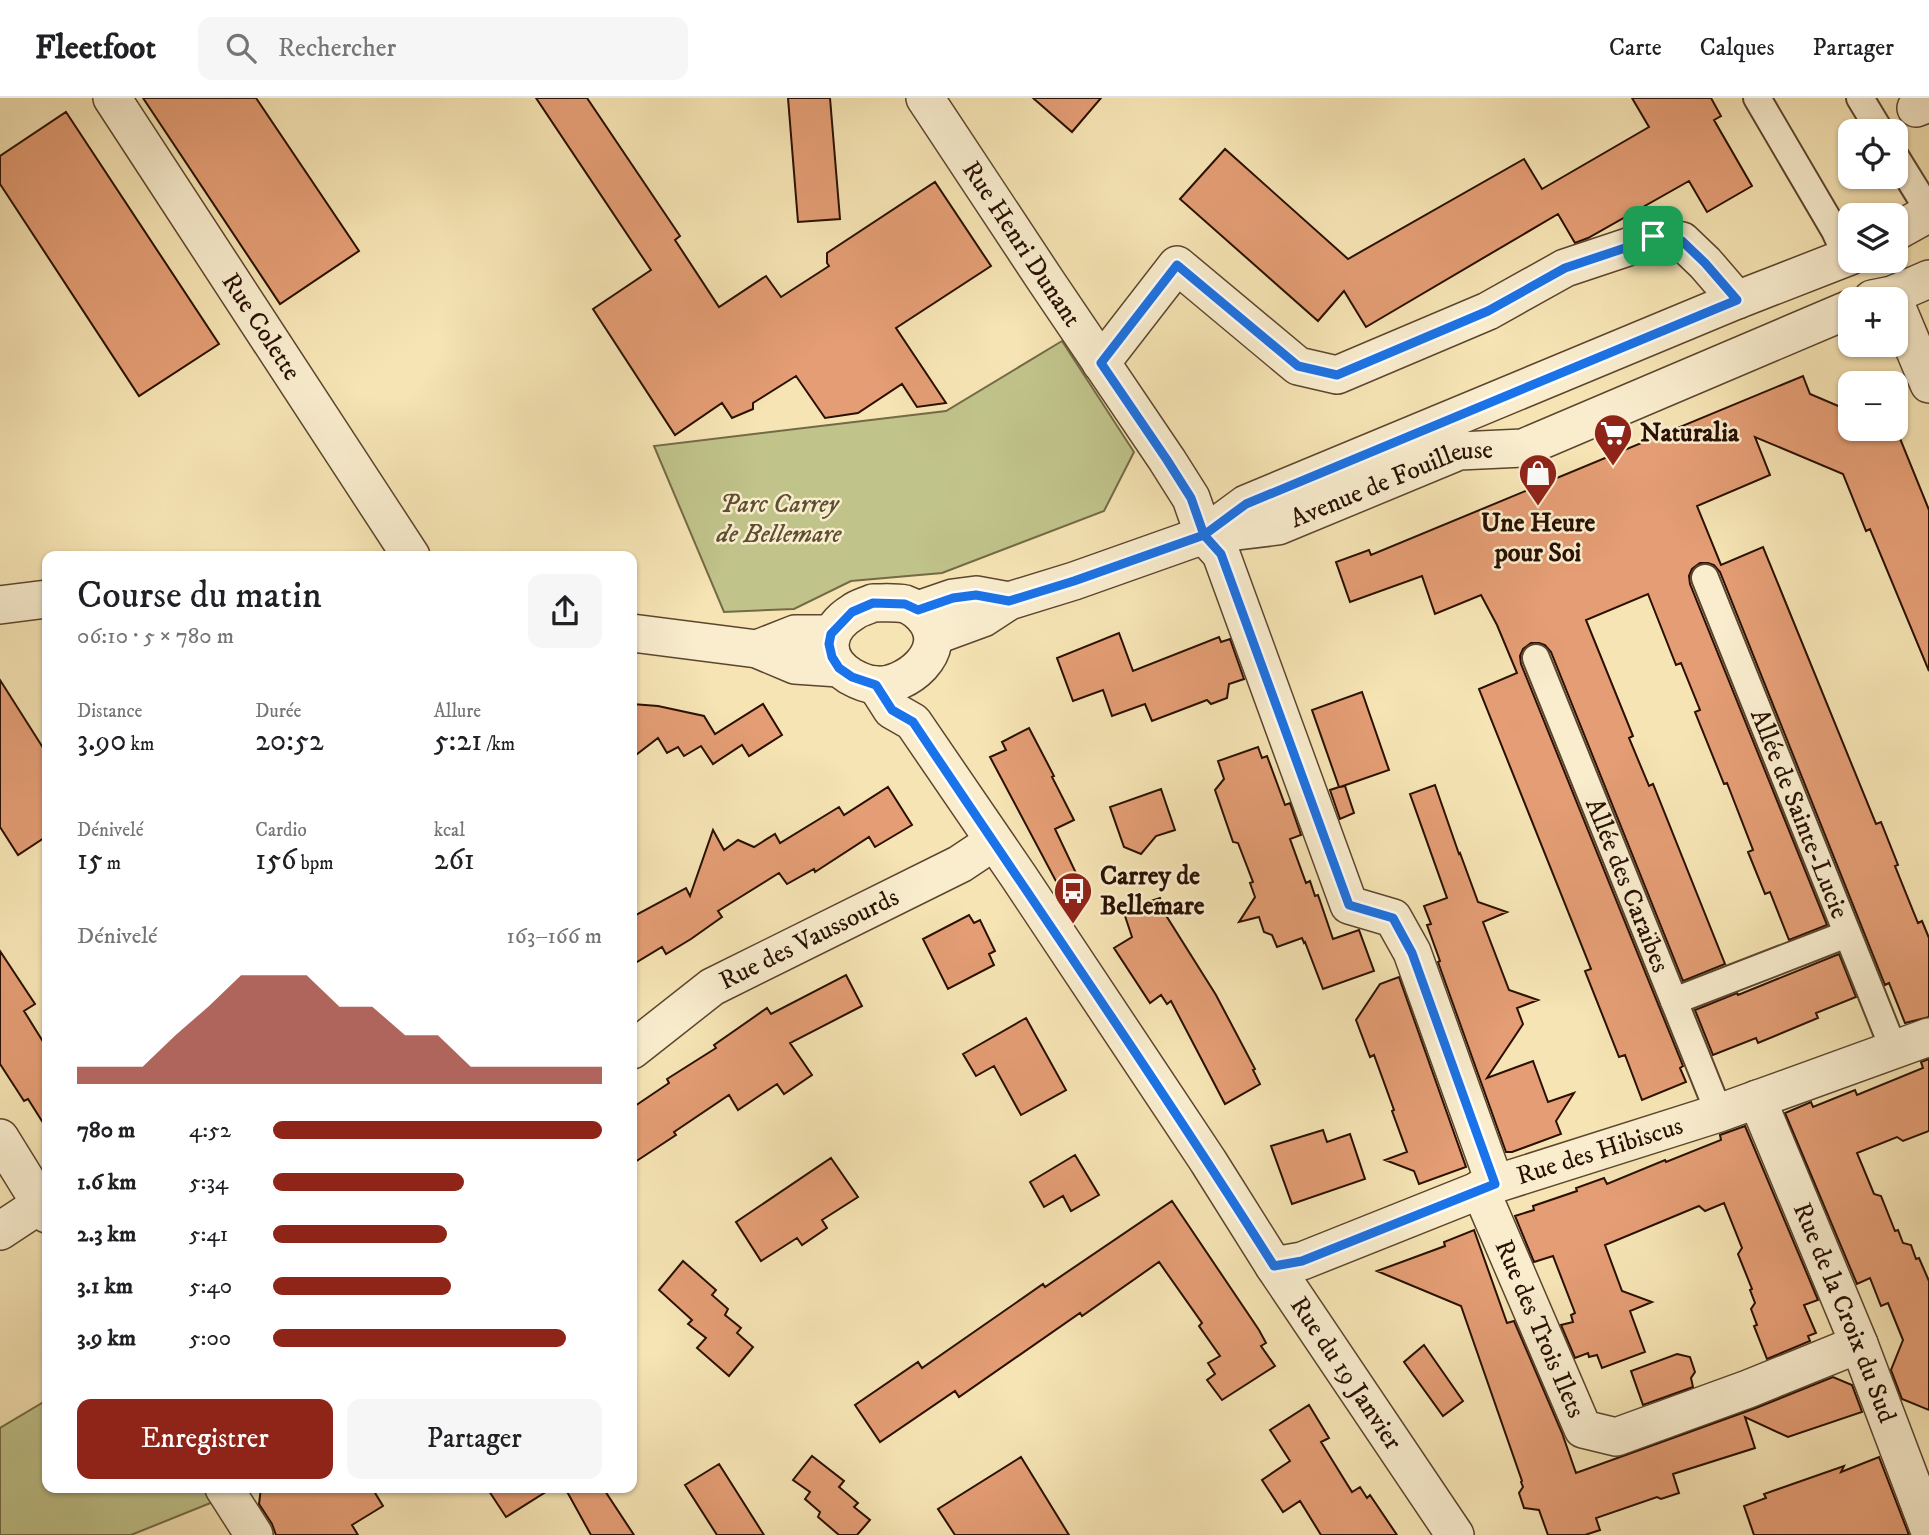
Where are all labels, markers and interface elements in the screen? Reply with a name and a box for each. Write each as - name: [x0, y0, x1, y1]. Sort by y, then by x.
- search box: [198, 17, 688, 80]
- text: Fleetfoot: [35, 28, 156, 69]
- icon: search: [222, 29, 260, 67]
- text: Rechercher: [278, 32, 396, 65]
- text: Carte: [1609, 33, 1662, 63]
- text: Calques: [1700, 33, 1775, 63]
- text: Partager: [1813, 33, 1894, 63]
- map controls: [1838, 119, 1908, 441]
- button: locate: [1838, 119, 1908, 189]
- street label: Rue Henri Dunant: [955, 155, 1089, 333]
- button: layers: [1838, 203, 1908, 273]
- pin: [1623, 206, 1683, 266]
- icon: arrive: [1634, 217, 1672, 255]
- street label: Rue Colette: [214, 267, 308, 387]
- button: +: [1838, 287, 1908, 357]
- button: −: [1838, 371, 1908, 441]
- supermarket icon: Naturalia: [1592, 412, 1634, 467]
- place label: Naturalia: [1640, 417, 1740, 450]
- street label: Avenue de Fouilleuse: [1285, 433, 1494, 536]
- shop icon: Une Heure pour Soi: [1517, 452, 1559, 507]
- park label: Parc Carrey de Bellemare: [716, 488, 843, 551]
- place label: Une Heure pour Soi: [1481, 507, 1596, 570]
- text: Course du matin: [77, 572, 322, 620]
- button: share: [528, 574, 602, 648]
- text: 06:10 · 5 × 780 m: [77, 622, 234, 651]
- text: Distance: [77, 700, 142, 723]
- text: Durée: [255, 700, 301, 723]
- text: Allure: [434, 700, 481, 723]
- street label: Allée de Sainte-Lucie: [1743, 704, 1856, 923]
- text: 3.90: [77, 723, 126, 760]
- text: 20:52: [255, 723, 324, 760]
- text: 5:21: [434, 723, 482, 760]
- text: km: [126, 733, 154, 756]
- text: /km: [482, 733, 515, 756]
- street label: Allée des Caraïbes: [1578, 793, 1677, 977]
- text: Dénivelé: [77, 819, 144, 842]
- text: Cardio: [255, 819, 307, 842]
- text: kcal: [434, 819, 465, 842]
- text: 15: [77, 842, 103, 879]
- text: 156: [255, 842, 297, 879]
- text: 261: [434, 842, 475, 879]
- text: m: [103, 852, 121, 875]
- text: bpm: [297, 852, 333, 875]
- place label: Carrey de Bellemare: [1100, 860, 1205, 923]
- bus stop icon: Carrey de Bellemare: [1052, 870, 1094, 925]
- street label: Rue des Vaussourds: [714, 880, 904, 997]
- text: Dénivelé: [77, 922, 158, 951]
- text: 163–166 m: [506, 922, 602, 951]
- street label: Rue des Hibiscus: [1512, 1109, 1687, 1193]
- text: 780 m: [77, 1116, 135, 1145]
- text: 4:52: [189, 1116, 231, 1145]
- text: 1.6 km: [77, 1168, 136, 1197]
- text: 5:34: [189, 1168, 228, 1197]
- street label: Rue de la Croix du Sud: [1785, 1198, 1904, 1428]
- text: 2.3 km: [77, 1220, 136, 1249]
- text: 5:41: [189, 1220, 228, 1249]
- street label: Rue des Trois Ilets: [1487, 1235, 1593, 1423]
- text: 3.1 km: [77, 1272, 133, 1301]
- text: 5:40: [189, 1272, 232, 1301]
- street label: Rue du 19 Janvier: [1283, 1290, 1410, 1457]
- text: 3.9 km: [77, 1324, 136, 1353]
- text: 5:00: [189, 1324, 231, 1353]
- button: Enregistrer: [77, 1399, 333, 1479]
- button: Partager: [347, 1399, 602, 1479]

